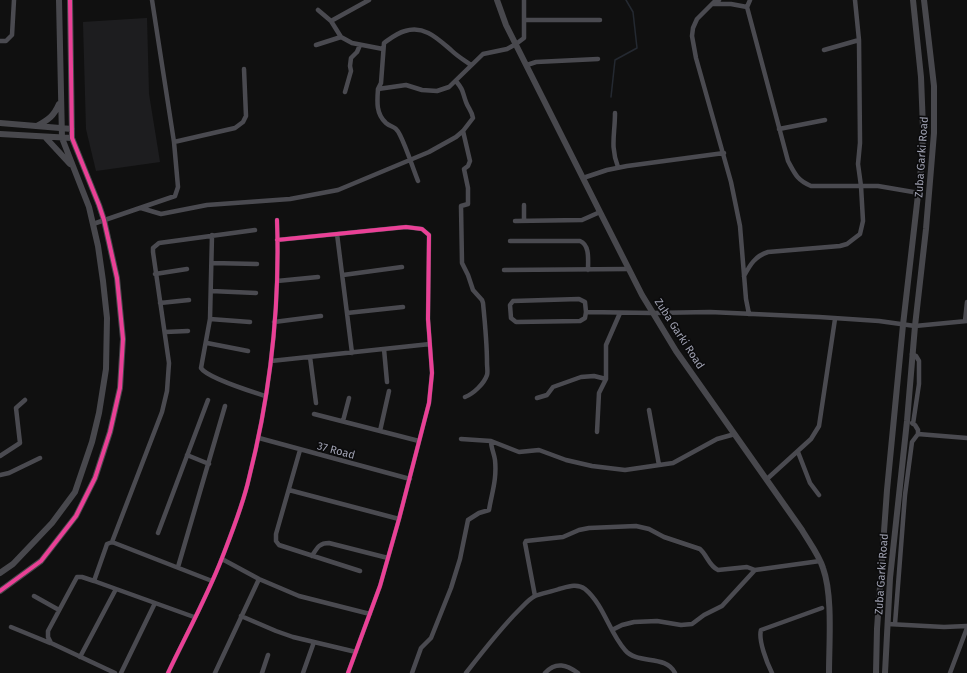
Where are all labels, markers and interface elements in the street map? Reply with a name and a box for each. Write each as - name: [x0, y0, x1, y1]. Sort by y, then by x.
- street label: Zuba Garki Road: [913, 116, 931, 198]
- street label: Zuba Garki Road: [651, 296, 707, 372]
- street label: 37 Road: [316, 440, 356, 462]
- street label: Zuba Garki Road: [873, 533, 891, 615]

